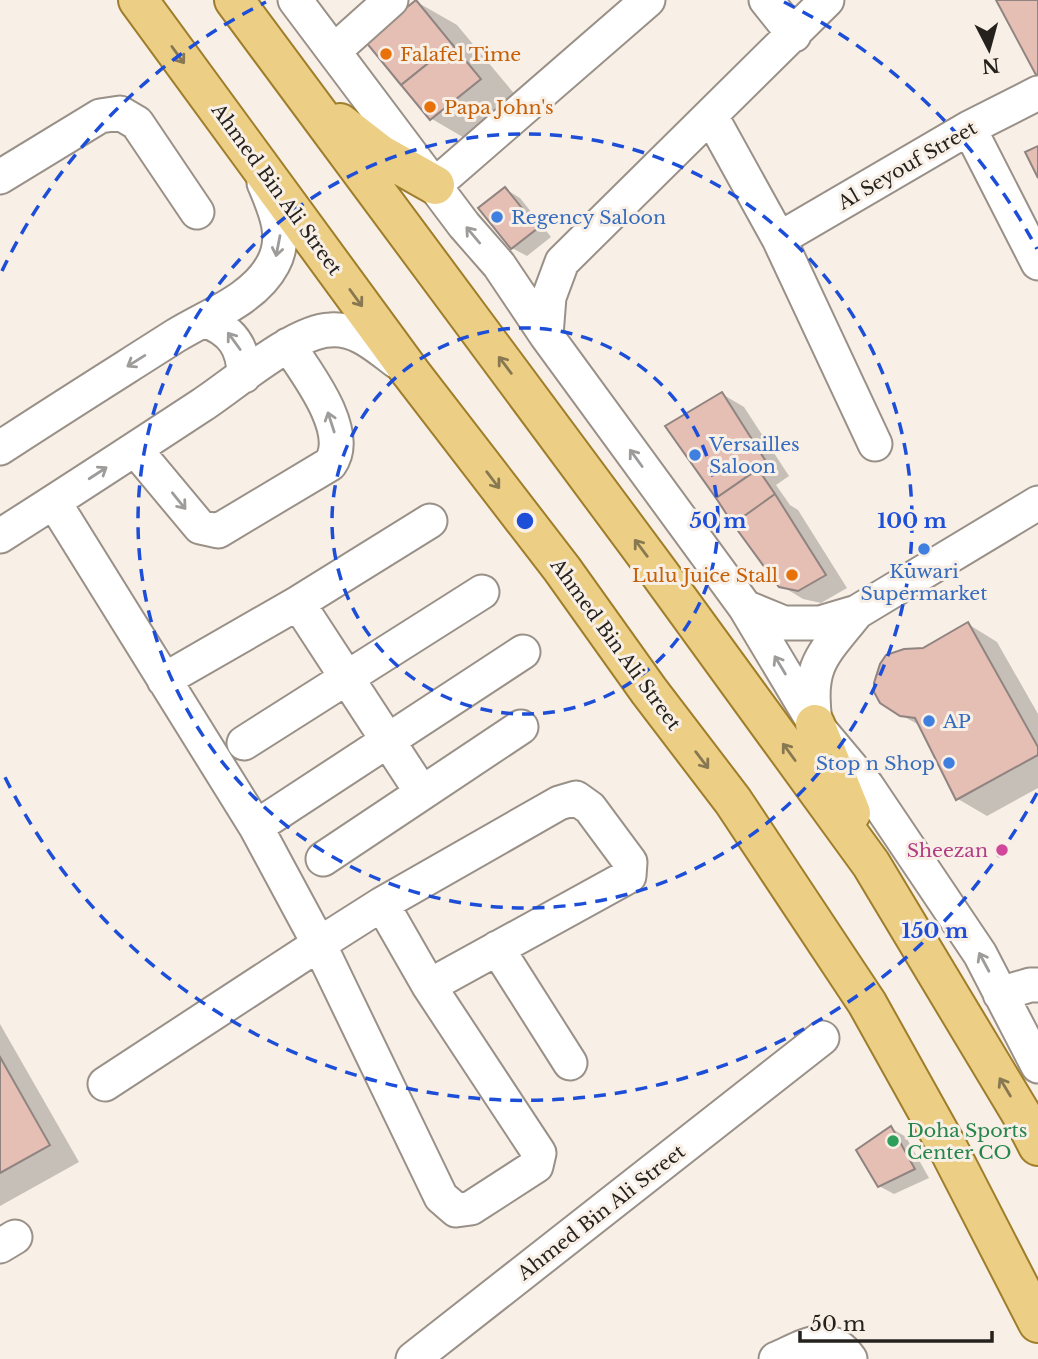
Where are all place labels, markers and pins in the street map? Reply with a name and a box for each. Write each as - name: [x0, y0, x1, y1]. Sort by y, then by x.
- place label: Falafel Time: [400, 43, 521, 66]
- marker: Falafel Time: [378, 46, 394, 62]
- place label: Papa John's: [444, 96, 554, 119]
- marker: Papa John's: [422, 99, 438, 115]
- place label: Regency Saloon: [511, 206, 666, 229]
- marker: Regency Saloon: [489, 209, 505, 225]
- place label: Versailles Saloon: [708, 433, 800, 478]
- marker: Versailles Saloon: [687, 447, 703, 463]
- centre of rings: [513, 509, 537, 533]
- marker: Kuwari Supermarket: [916, 541, 932, 557]
- place label: Kuwari Supermarket: [861, 560, 988, 605]
- place label: Lulu Juice Stall: [632, 564, 778, 587]
- marker: Lulu Juice Stall: [784, 567, 800, 583]
- place label: AP: [942, 710, 971, 733]
- marker: AP: [921, 713, 937, 729]
- place label: Stop n Shop: [816, 752, 935, 775]
- marker: Stop n Shop: [941, 755, 957, 771]
- place label: Sheezan: [907, 839, 988, 862]
- marker: Sheezan: [994, 842, 1010, 858]
- place label: Doha Sports Center CO: [907, 1119, 1027, 1164]
- marker: Doha Sports Center CO: [885, 1133, 901, 1149]

